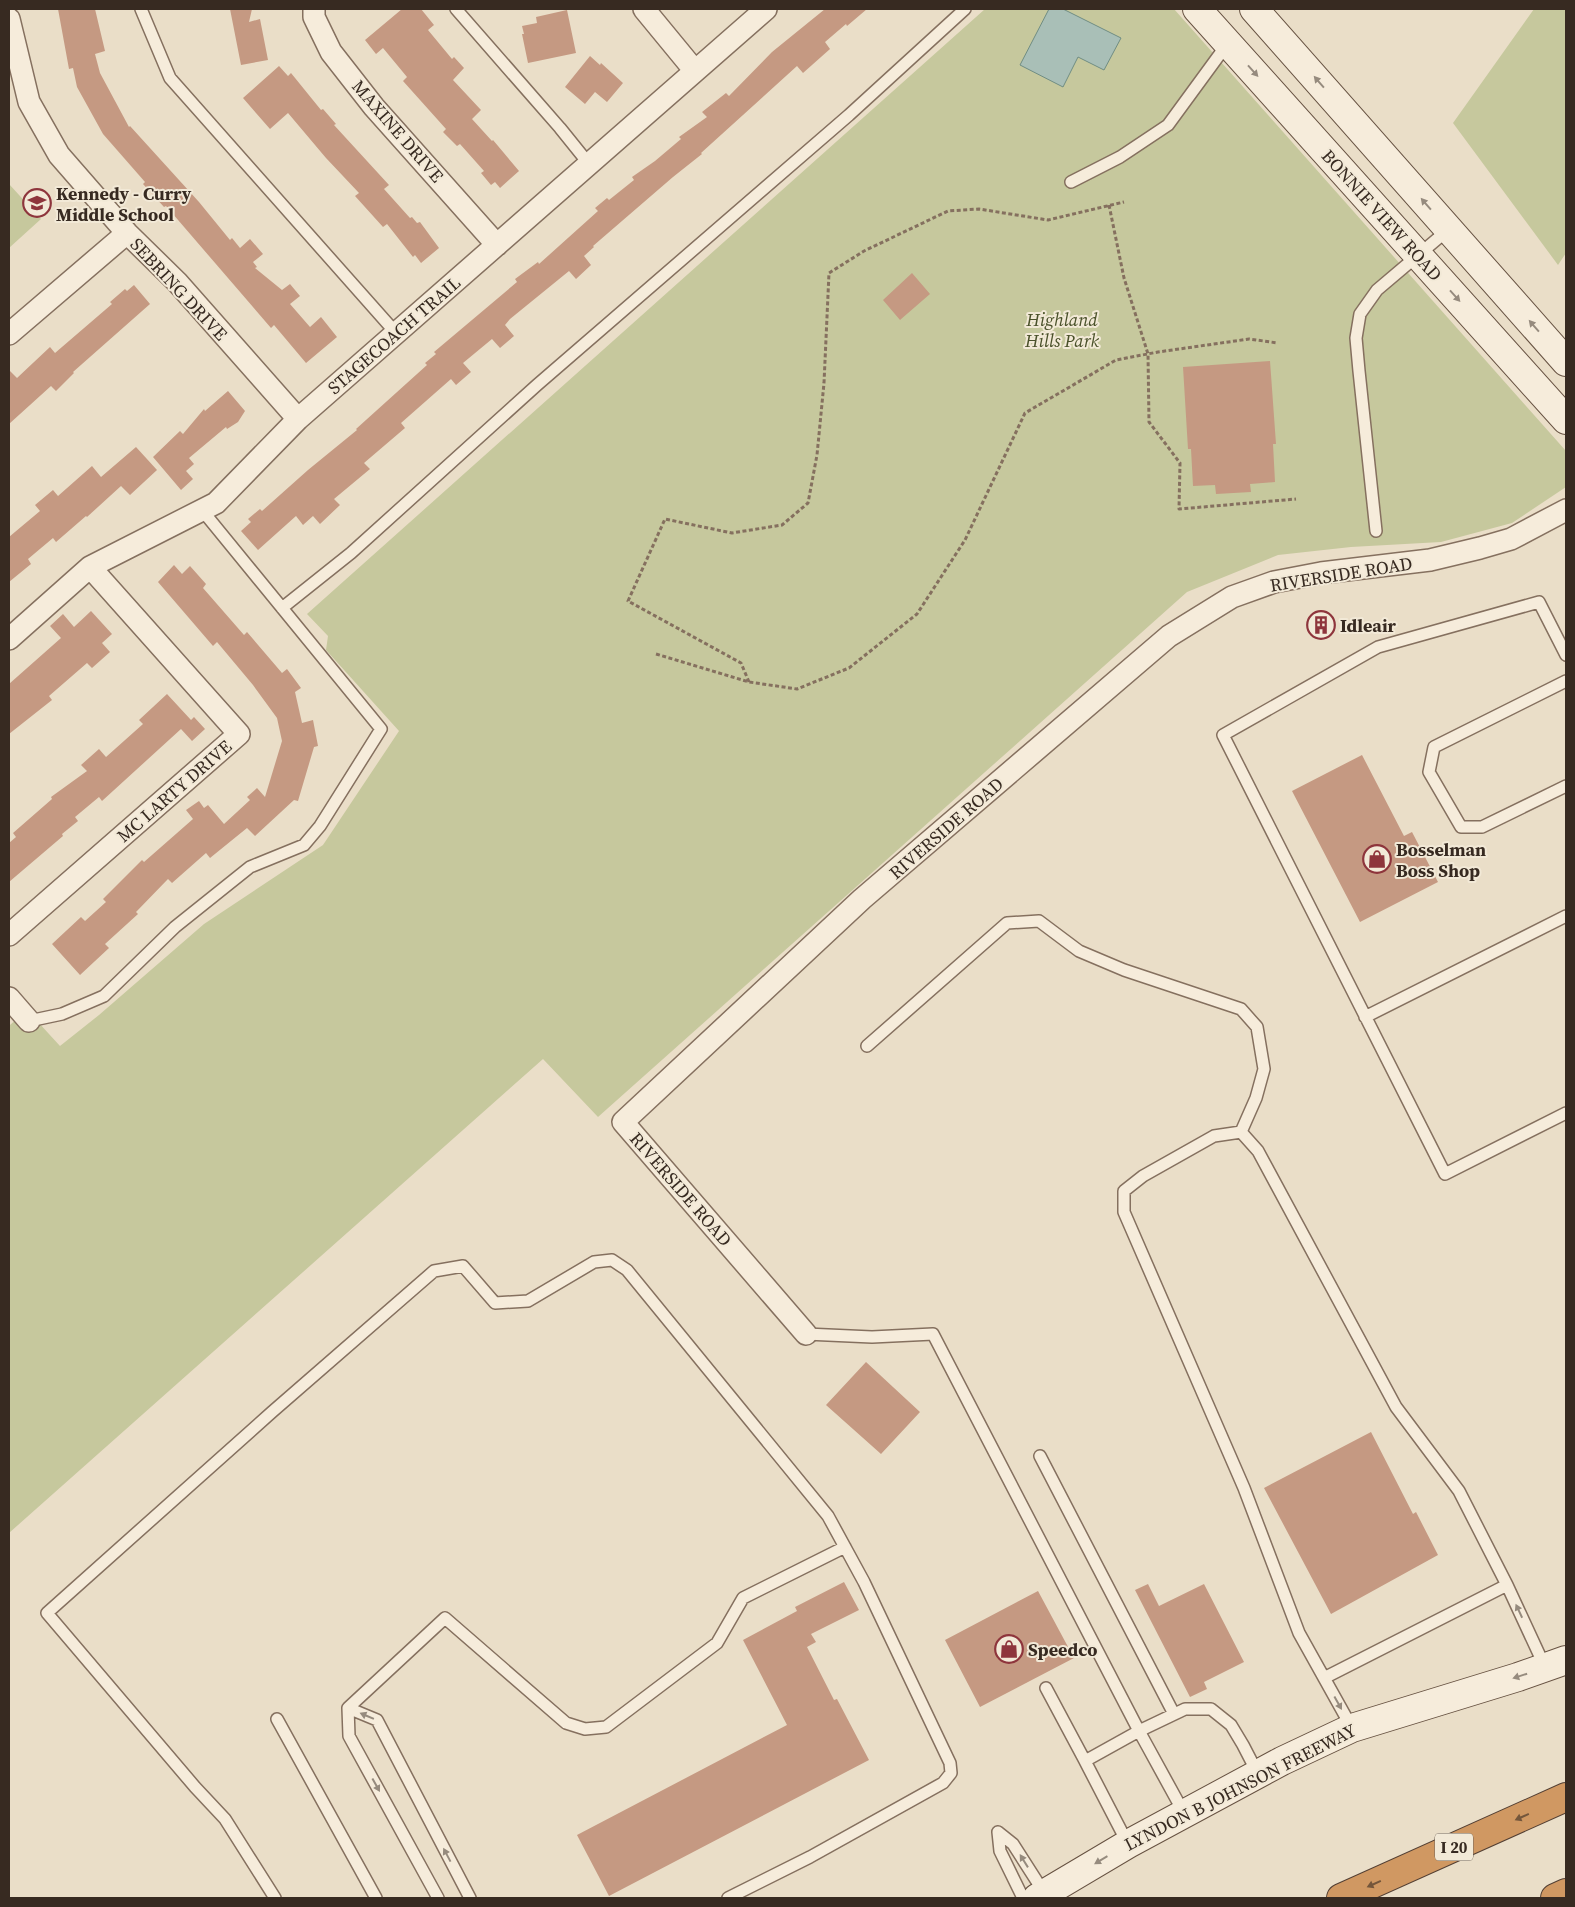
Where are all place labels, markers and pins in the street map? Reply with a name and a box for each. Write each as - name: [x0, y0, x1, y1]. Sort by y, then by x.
- place label: Kennedy - Curry Middle School: [56, 181, 192, 227]
- school or university icon: Kennedy - Curry Middle School: [22, 188, 52, 218]
- building icon: Idleair: [1306, 610, 1336, 640]
- place label: Idleair: [1340, 613, 1397, 638]
- place label: Bosselman Boss Shop: [1396, 837, 1486, 883]
- shop icon: Bosselman Boss Shop: [1362, 844, 1392, 874]
- shop icon: Speedco: [994, 1634, 1024, 1664]
- place label: Speedco: [1028, 1637, 1097, 1662]

